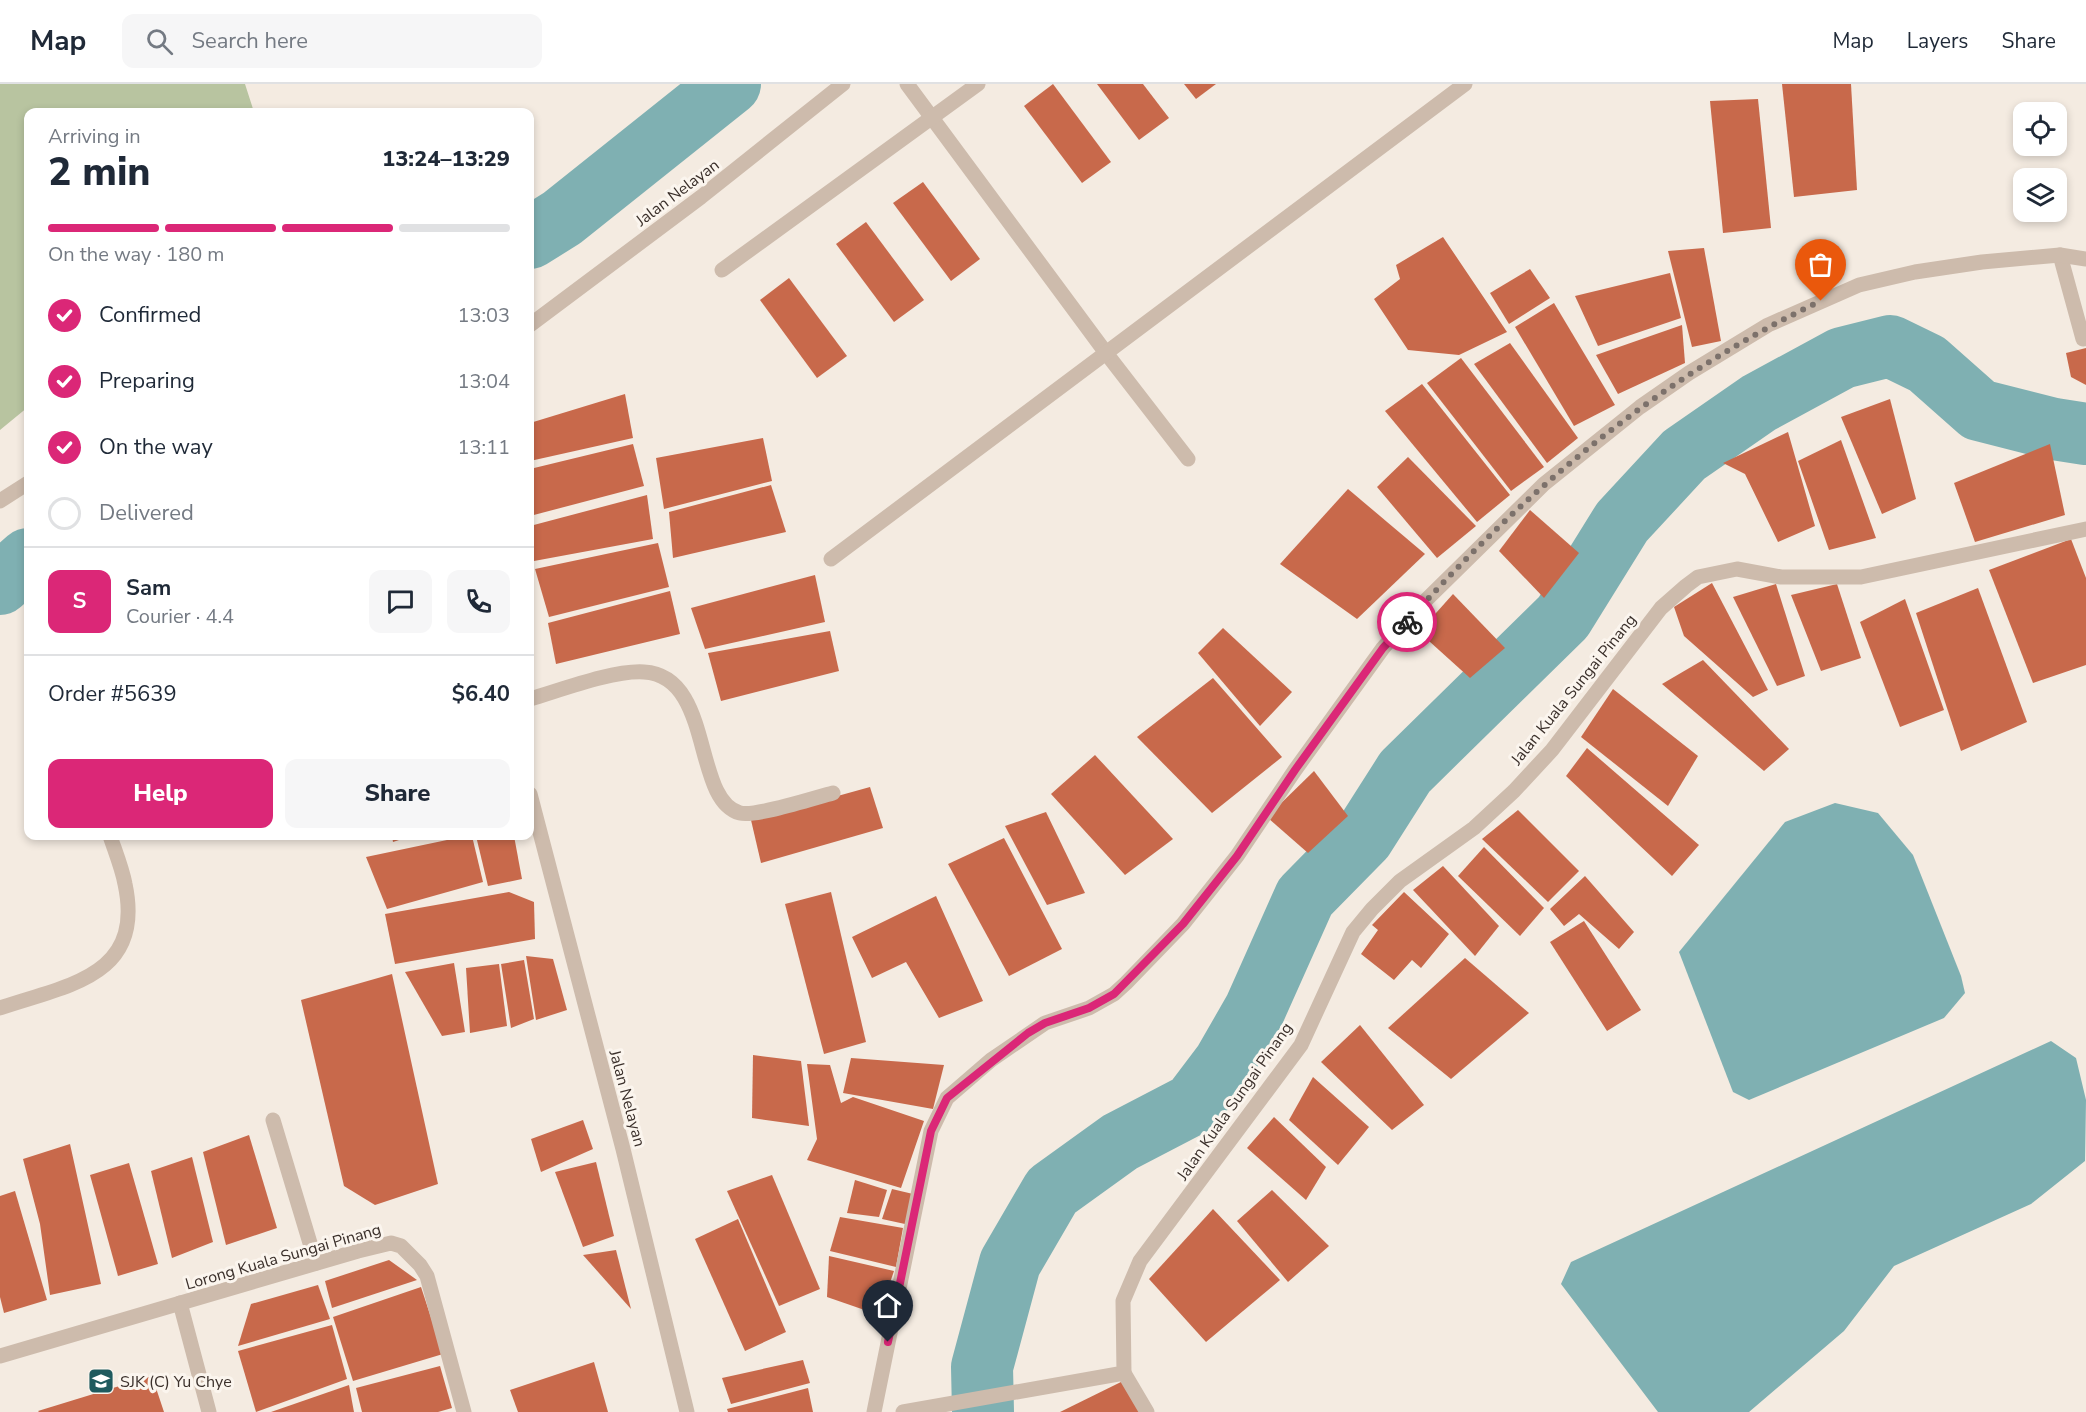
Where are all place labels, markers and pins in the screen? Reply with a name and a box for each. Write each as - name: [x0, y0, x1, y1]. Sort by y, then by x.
- pin: [1795, 239, 1846, 301]
- pin: [862, 1280, 913, 1342]
- school or university icon: SJK (C) Yu Chye: [86, 1366, 116, 1396]
- place label: SJK (C) Yu Chye: [120, 1371, 232, 1393]

